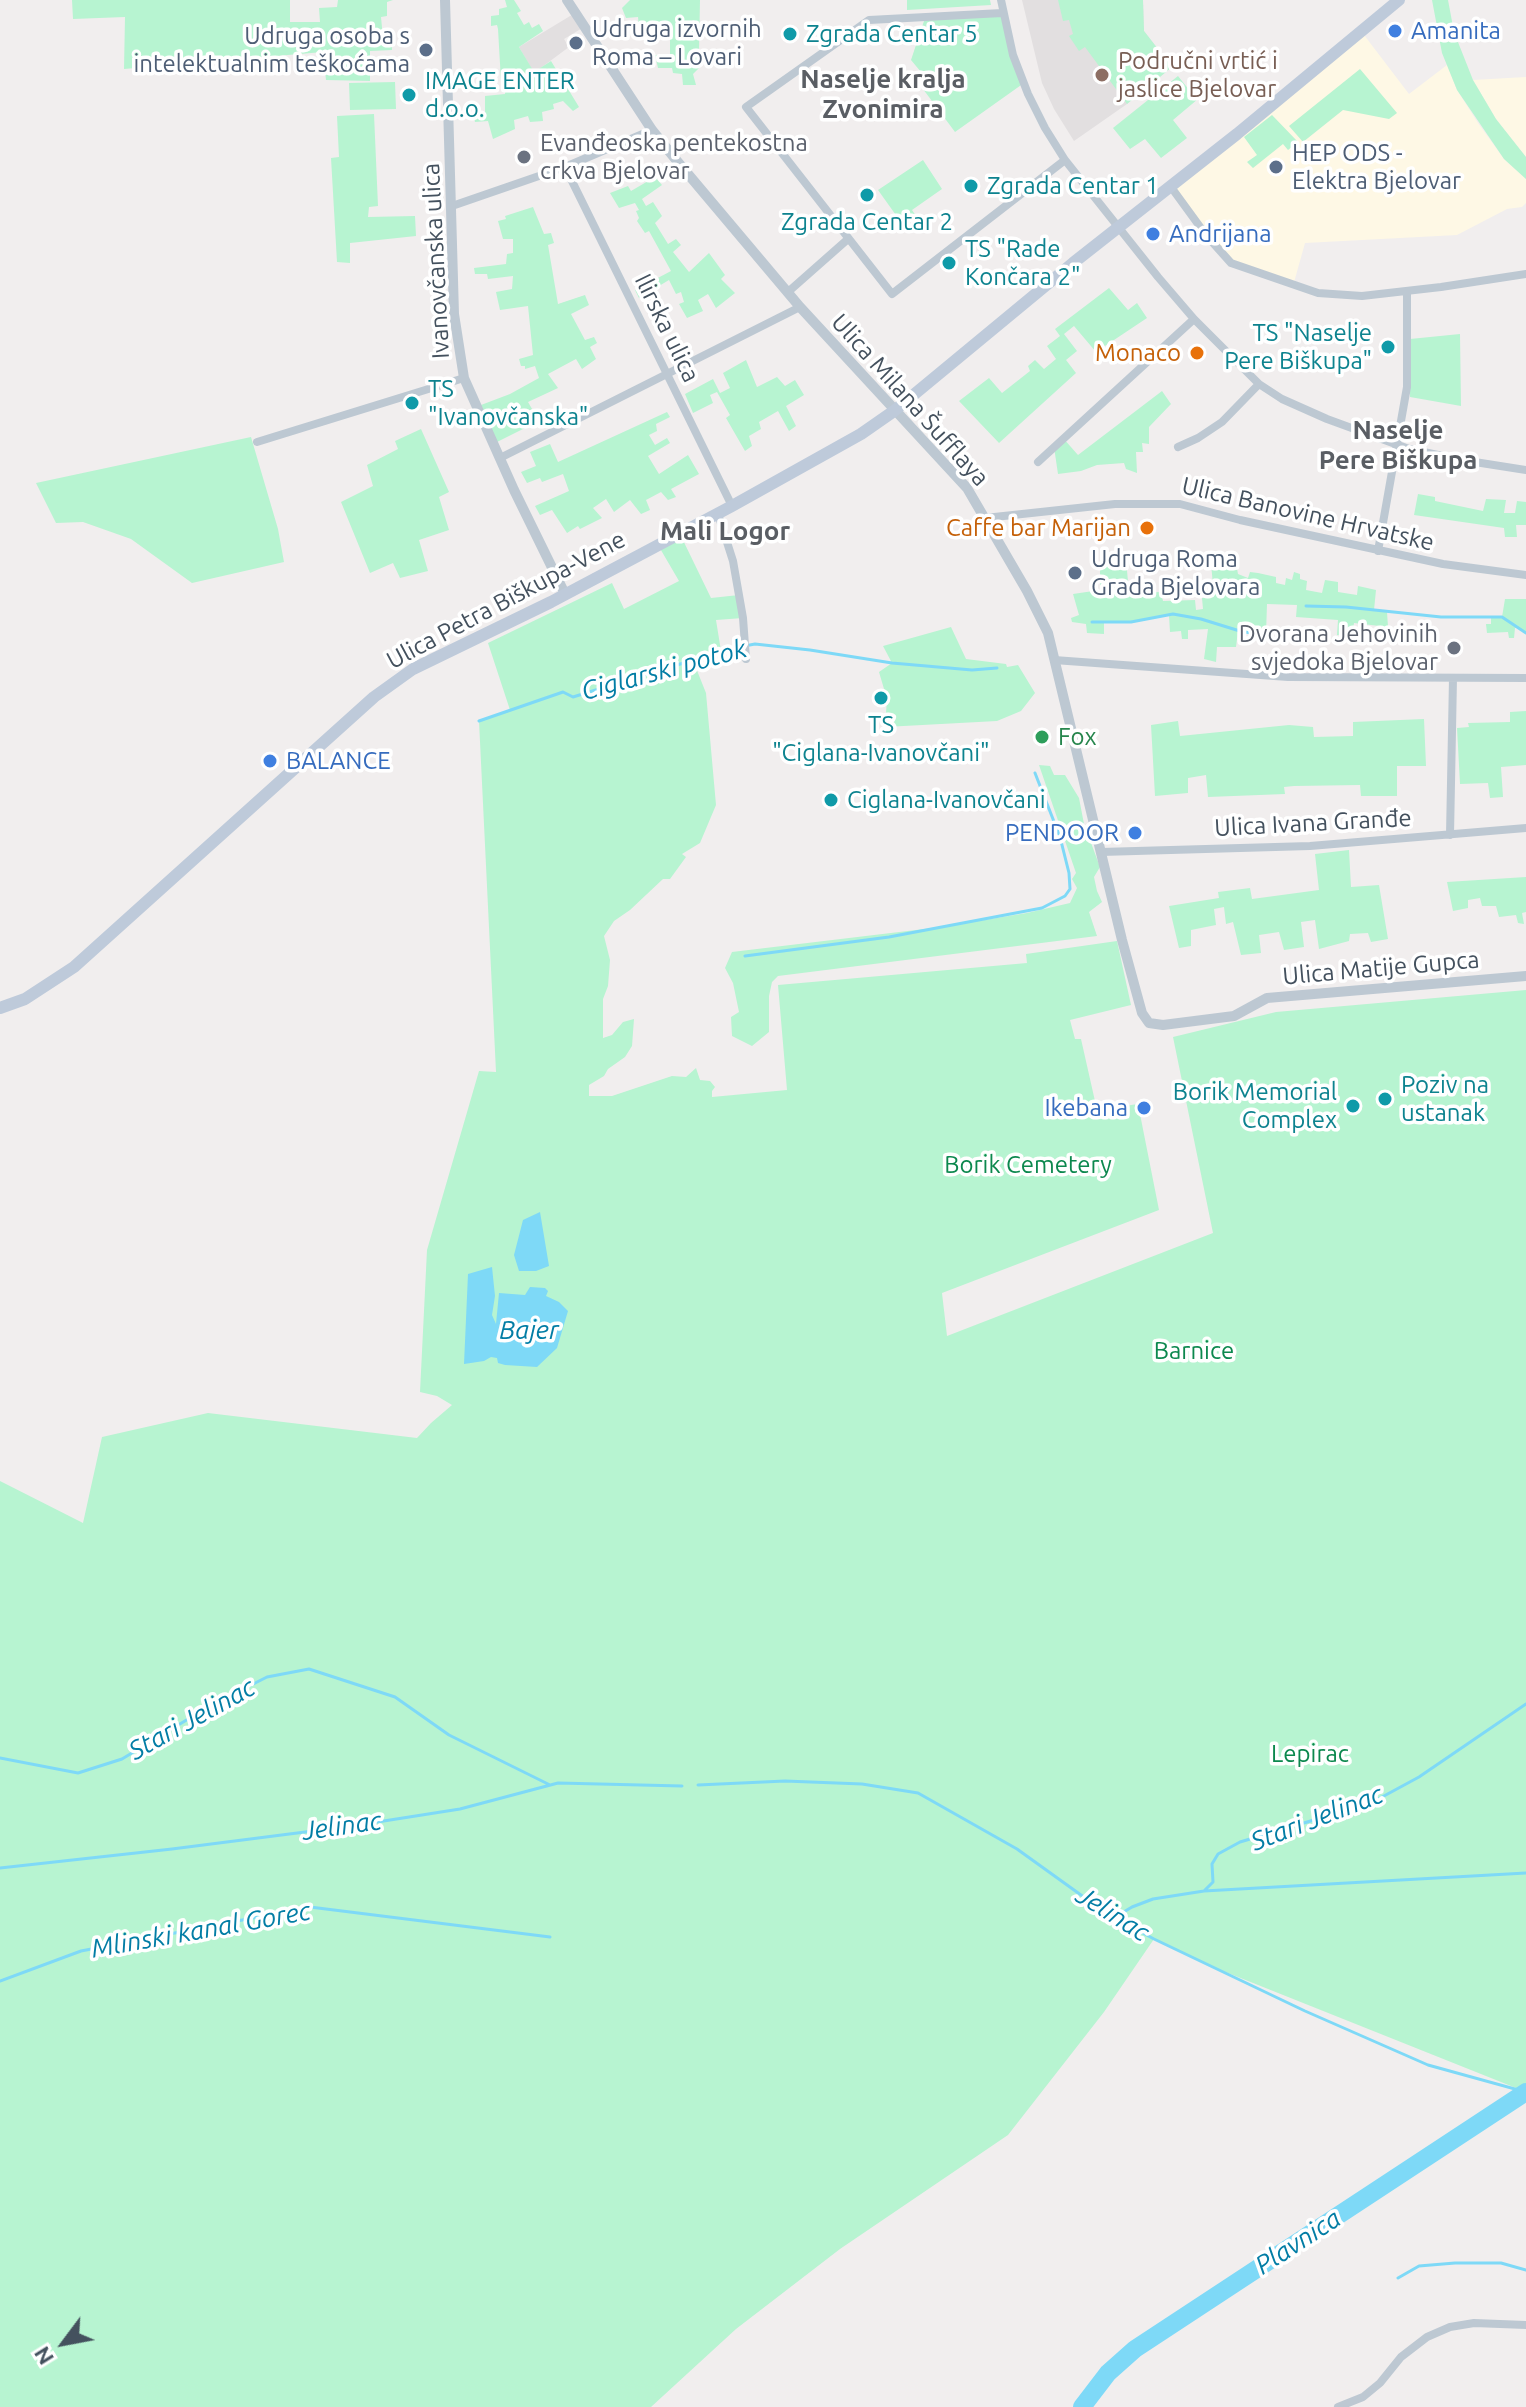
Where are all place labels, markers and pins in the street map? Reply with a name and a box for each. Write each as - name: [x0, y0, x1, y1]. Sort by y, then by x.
- place label: Udruga izvornih Roma – Lovari: [592, 15, 762, 71]
- place label: Amanita: [1411, 17, 1501, 45]
- place label: Zgrada Centar 5: [806, 20, 978, 48]
- place label: Udruga osoba s intelektualnim teškoćama: [133, 22, 410, 78]
- marker: Amanita: [1386, 22, 1404, 40]
- marker: Zgrada Centar 5: [781, 25, 799, 43]
- marker: Udruga izvornih Roma – Lovari: [567, 34, 585, 52]
- marker: Udruga osoba s intelektualnim teškoćama: [417, 41, 435, 59]
- place label: Područni vrtić i jaslice Bjelovar: [1118, 47, 1278, 103]
- marker: Područni vrtić i jaslice Bjelovar: [1093, 66, 1111, 84]
- place label: IMAGE ENTER d.o.o.: [425, 67, 575, 123]
- marker: IMAGE ENTER d.o.o.: [400, 86, 418, 104]
- place label: Evanđeoska pentekostna crkva Bjelovar: [540, 129, 808, 185]
- place label: HEP ODS - Elektra Bjelovar: [1292, 139, 1461, 195]
- marker: Evanđeoska pentekostna crkva Bjelovar: [515, 148, 533, 166]
- marker: HEP ODS - Elektra Bjelovar: [1267, 158, 1285, 176]
- place label: Zgrada Centar 1: [987, 172, 1159, 200]
- marker: Zgrada Centar 1: [962, 177, 980, 195]
- marker: Zgrada Centar 2: [858, 186, 876, 204]
- place label: Zgrada Centar 2: [781, 208, 953, 236]
- place label: Andrijana: [1169, 220, 1271, 248]
- marker: Andrijana: [1144, 225, 1162, 243]
- place label: TS "Rade Končara 2": [965, 235, 1081, 291]
- marker: TS "Rade Končara 2": [940, 254, 958, 272]
- place label: TS "Naselje Pere Biškupa": [1224, 319, 1372, 375]
- marker: TS "Naselje Pere Biškupa": [1379, 338, 1397, 356]
- place label: Monaco: [1095, 339, 1181, 367]
- marker: Monaco: [1188, 344, 1206, 362]
- place label: TS "Ivanovčanska": [428, 375, 588, 431]
- marker: TS "Ivanovčanska": [403, 394, 421, 412]
- place label: Caffe bar Marijan: [946, 514, 1131, 542]
- marker: Caffe bar Marijan: [1138, 519, 1156, 537]
- place label: Udruga Roma Grada Bjelovara: [1091, 545, 1260, 601]
- marker: Udruga Roma Grada Bjelovara: [1066, 564, 1084, 582]
- place label: Dvorana Jehovinih svjedoka Bjelovar: [1239, 620, 1438, 676]
- marker: Dvorana Jehovinih svjedoka Bjelovar: [1445, 639, 1463, 657]
- marker: TS "Ciglana-Ivanovčani": [872, 689, 890, 707]
- place label: TS "Ciglana-Ivanovčani": [772, 711, 990, 767]
- place label: Fox: [1058, 723, 1097, 751]
- marker: Fox: [1033, 728, 1051, 746]
- place label: BALANCE: [286, 747, 391, 775]
- marker: BALANCE: [261, 752, 279, 770]
- place label: Ciglana-Ivanovčani: [847, 786, 1045, 814]
- marker: Ciglana-Ivanovčani: [822, 791, 840, 809]
- place label: PENDOOR: [1005, 819, 1119, 847]
- marker: PENDOOR: [1126, 824, 1144, 842]
- place label: Poziv na ustanak: [1401, 1071, 1489, 1127]
- place label: Borik Memorial Complex: [1173, 1078, 1337, 1134]
- marker: Poziv na ustanak: [1376, 1090, 1394, 1108]
- place label: Ikebana: [1044, 1094, 1128, 1122]
- marker: Borik Memorial Complex: [1344, 1097, 1362, 1115]
- marker: Ikebana: [1135, 1099, 1153, 1117]

